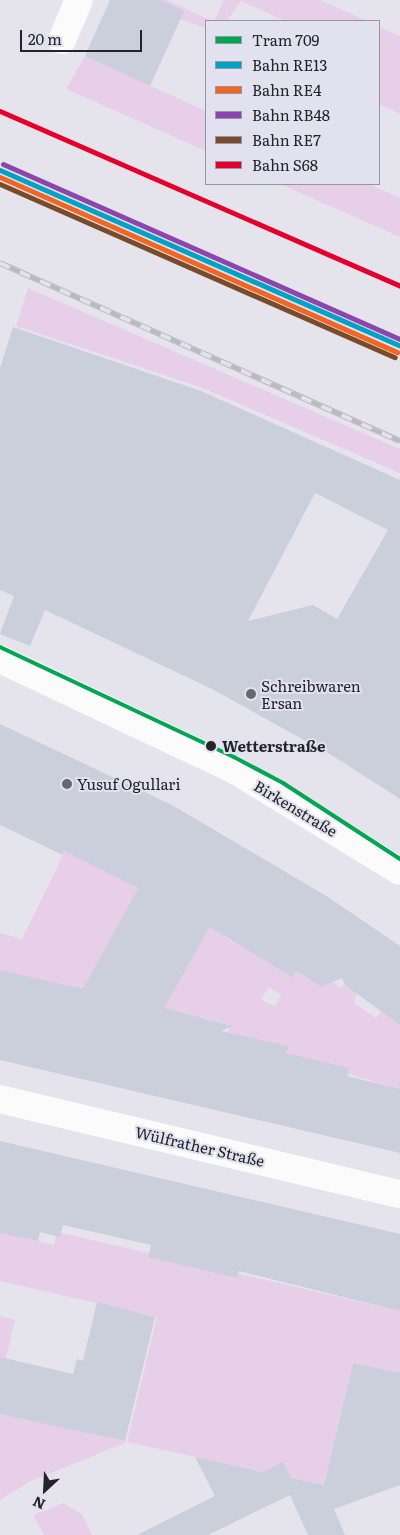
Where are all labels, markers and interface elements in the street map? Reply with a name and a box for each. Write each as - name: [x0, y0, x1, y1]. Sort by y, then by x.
- scale bar: [22, 20, 145, 52]
- legend: [205, 20, 380, 185]
- text: 20 m: [28, 27, 62, 50]
- text: Tram 709: [252, 28, 319, 51]
- text: Bahn RE13: [252, 53, 327, 76]
- text: Bahn RE4: [252, 78, 321, 101]
- text: Bahn RB48: [252, 103, 330, 126]
- text: Bahn RE7: [252, 128, 321, 151]
- text: Bahn S68: [252, 153, 318, 176]
- place label: Schreibwaren Ersan: [261, 676, 361, 711]
- marker: Schreibwaren Ersan: [245, 688, 257, 700]
- place label: Wetterstraße: [222, 737, 325, 755]
- marker: Wetterstraße: [204, 739, 218, 753]
- place label: Yusuf Ogullari: [77, 775, 180, 793]
- street label: Birkenstraße: [251, 776, 341, 840]
- marker: Yusuf Ogullari: [61, 778, 73, 790]
- street label: Wülfrather Straße: [134, 1122, 266, 1170]
- north arrow: [20, 1465, 70, 1515]
- text: N: [29, 1492, 48, 1515]

